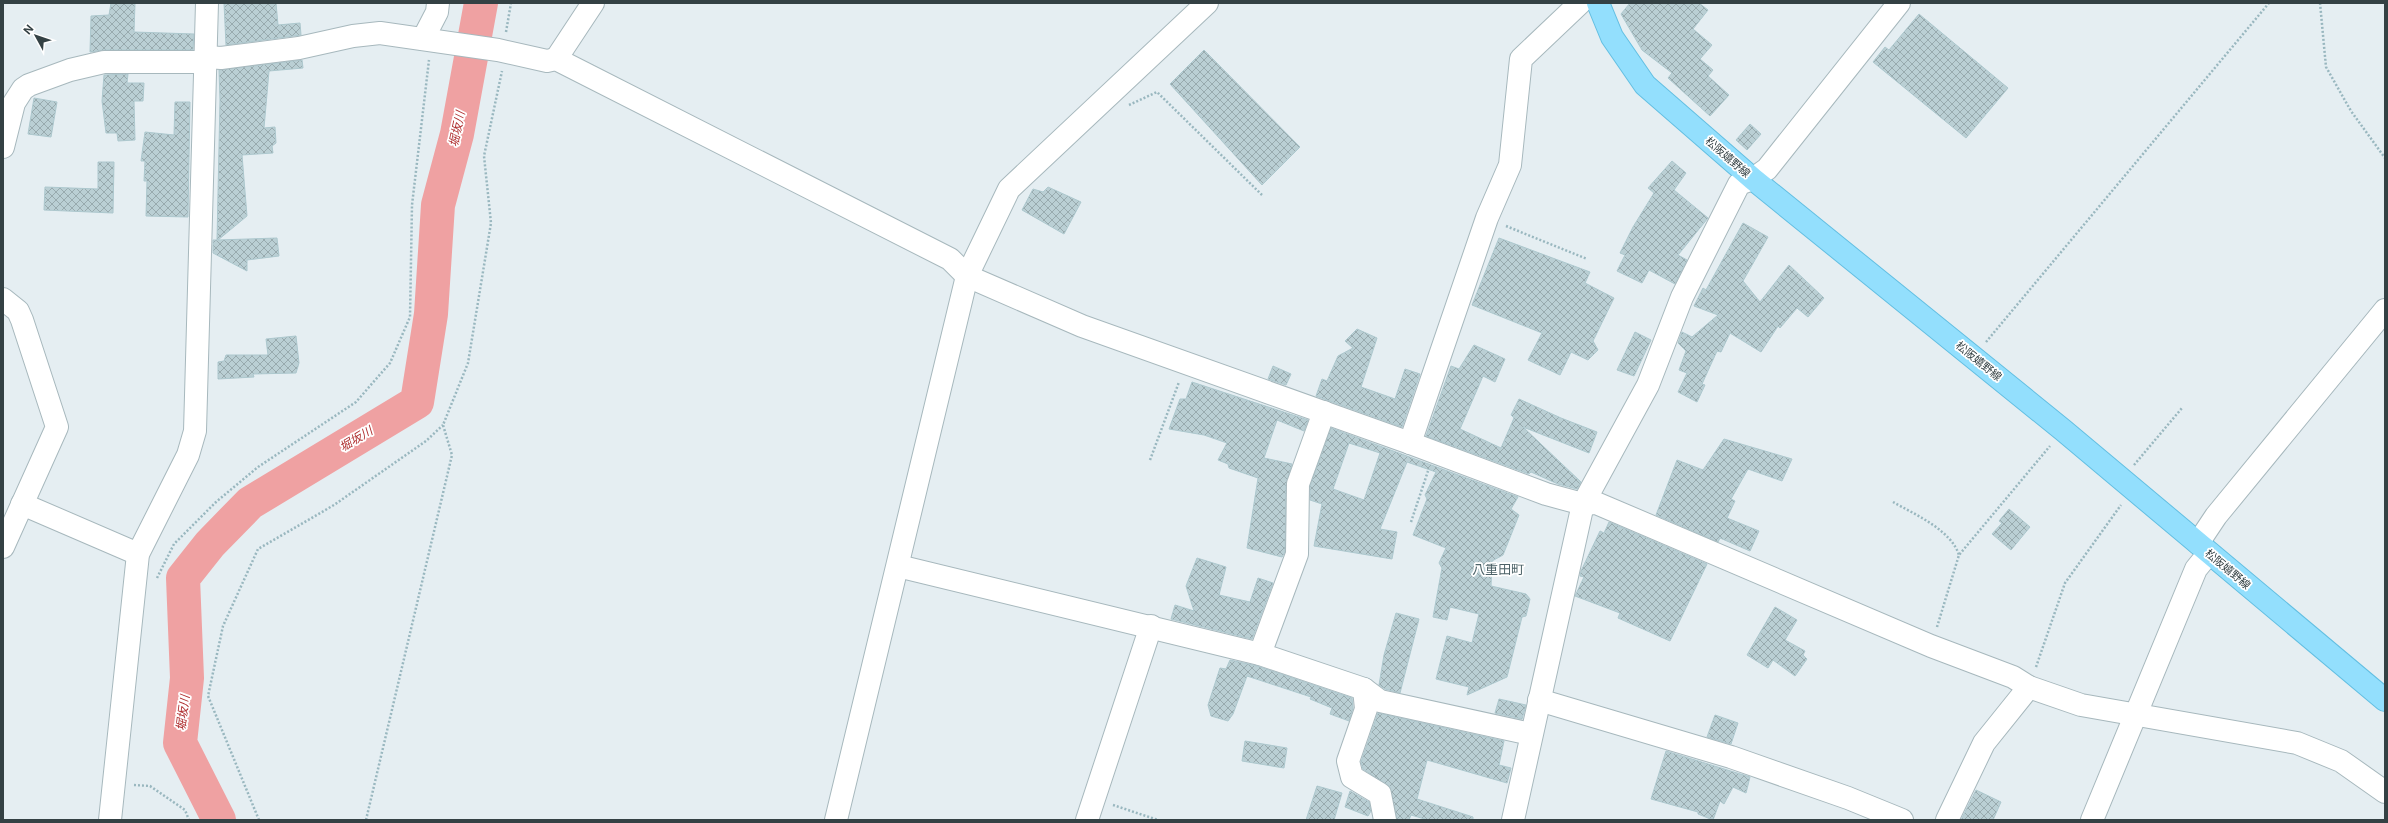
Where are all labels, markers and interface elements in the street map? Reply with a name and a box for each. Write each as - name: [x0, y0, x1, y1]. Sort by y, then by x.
- north arrow: [16, 16, 56, 56]
- text: N: [20, 22, 36, 37]
- water label: 堀坂川: [445, 108, 468, 148]
- street label: 松阪嬉野線: [1703, 134, 1753, 180]
- street label: 松阪嬉野線: [1953, 338, 2005, 384]
- water label: 堀坂川: [336, 422, 377, 454]
- street label: 松阪嬉野線: [2202, 546, 2254, 592]
- district label: 八重田町: [1472, 561, 1524, 577]
- water label: 堀坂川: [173, 692, 192, 732]

